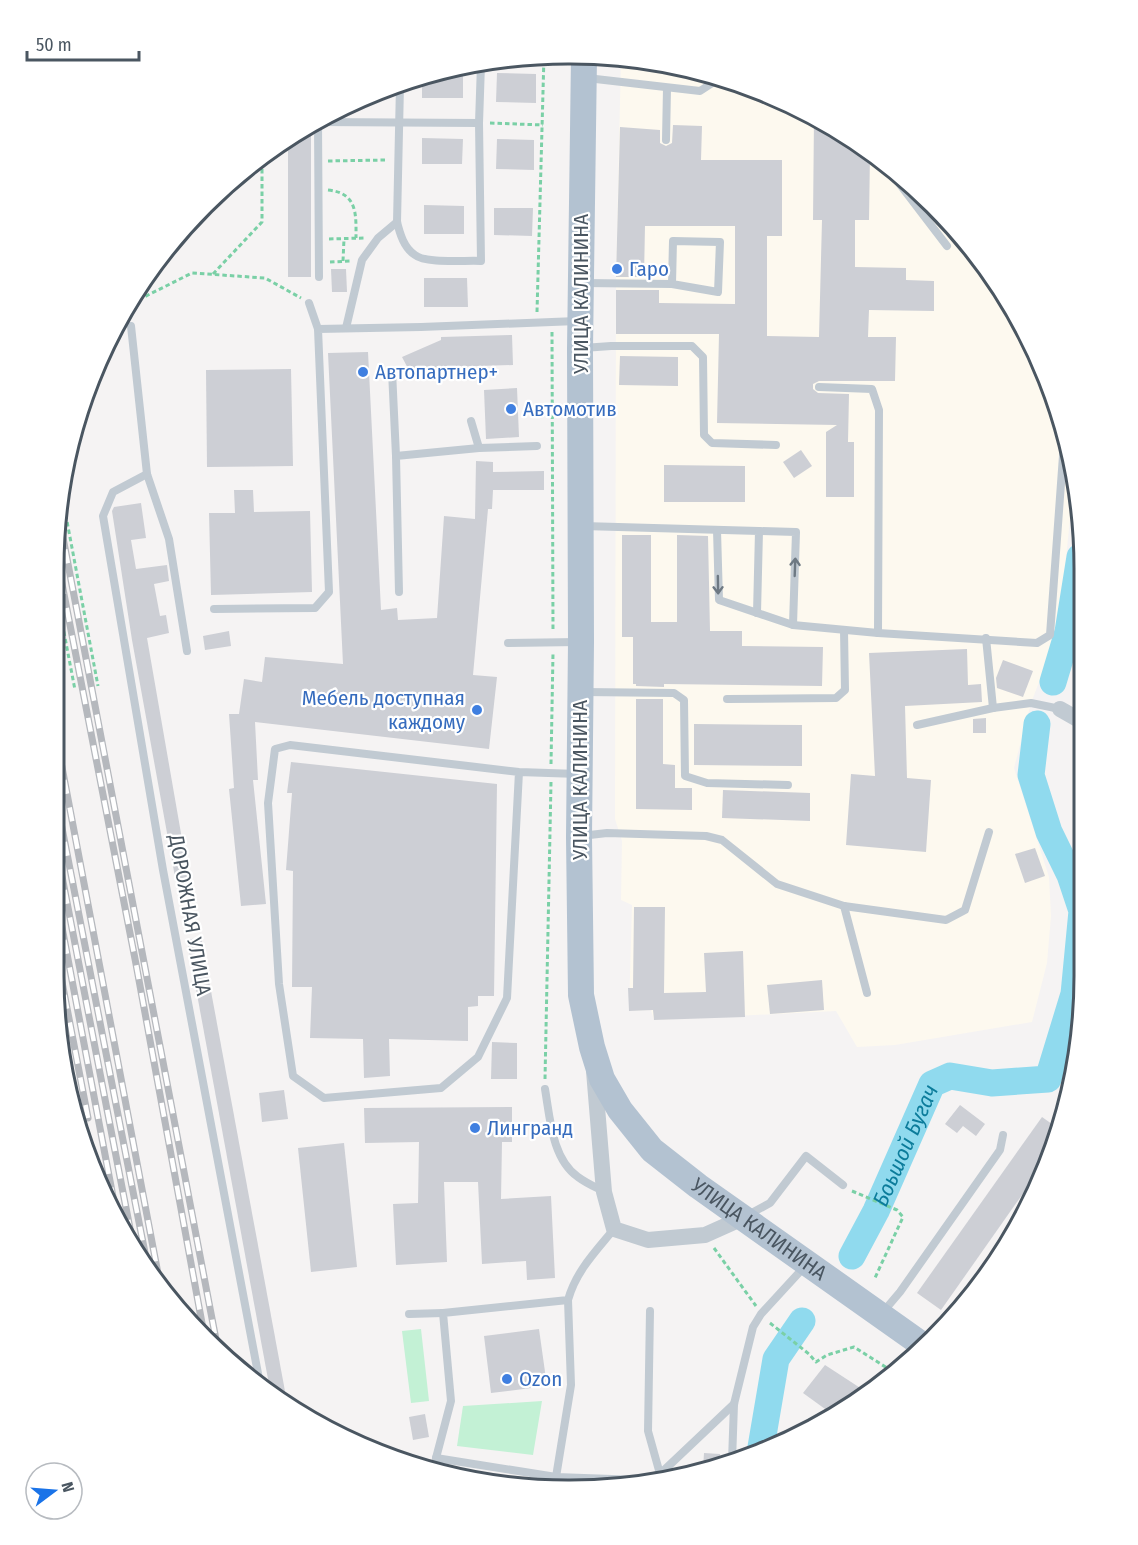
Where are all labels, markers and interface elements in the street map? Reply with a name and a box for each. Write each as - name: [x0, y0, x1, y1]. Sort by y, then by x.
- scale bar: [27, 24, 140, 62]
- text: 50 m: [36, 34, 72, 56]
- street label: УЛИЦА КАЛИНИНА: [568, 214, 594, 375]
- place label: Гаро: [629, 256, 669, 282]
- marker: Гаро: [610, 262, 624, 276]
- place label: Автопартнер+: [375, 359, 498, 385]
- marker: Автопартнер+: [356, 365, 370, 379]
- place label: Автомотив: [523, 396, 617, 422]
- marker: Автомотив: [504, 402, 518, 416]
- one-way arrow: [790, 557, 801, 577]
- one-way arrow: [712, 575, 724, 595]
- place label: Мебель доступная каждому: [302, 685, 466, 735]
- street label: УЛИЦА КАЛИНИНА: [567, 700, 593, 861]
- marker: Мебель доступная каждому: [470, 703, 484, 717]
- street label: ДОРОЖНАЯ УЛИЦА: [163, 831, 217, 998]
- water label: Боьшой Бугач: [867, 1080, 944, 1210]
- place label: Лингранд: [487, 1115, 573, 1141]
- marker: Лингранд: [468, 1121, 482, 1135]
- street label: УЛИЦА КАЛИНИНА: [685, 1172, 832, 1286]
- place label: Ozon: [519, 1366, 562, 1392]
- marker: Ozon: [500, 1372, 514, 1386]
- north arrow: [24, 1461, 84, 1521]
- text: N: [57, 1480, 78, 1494]

